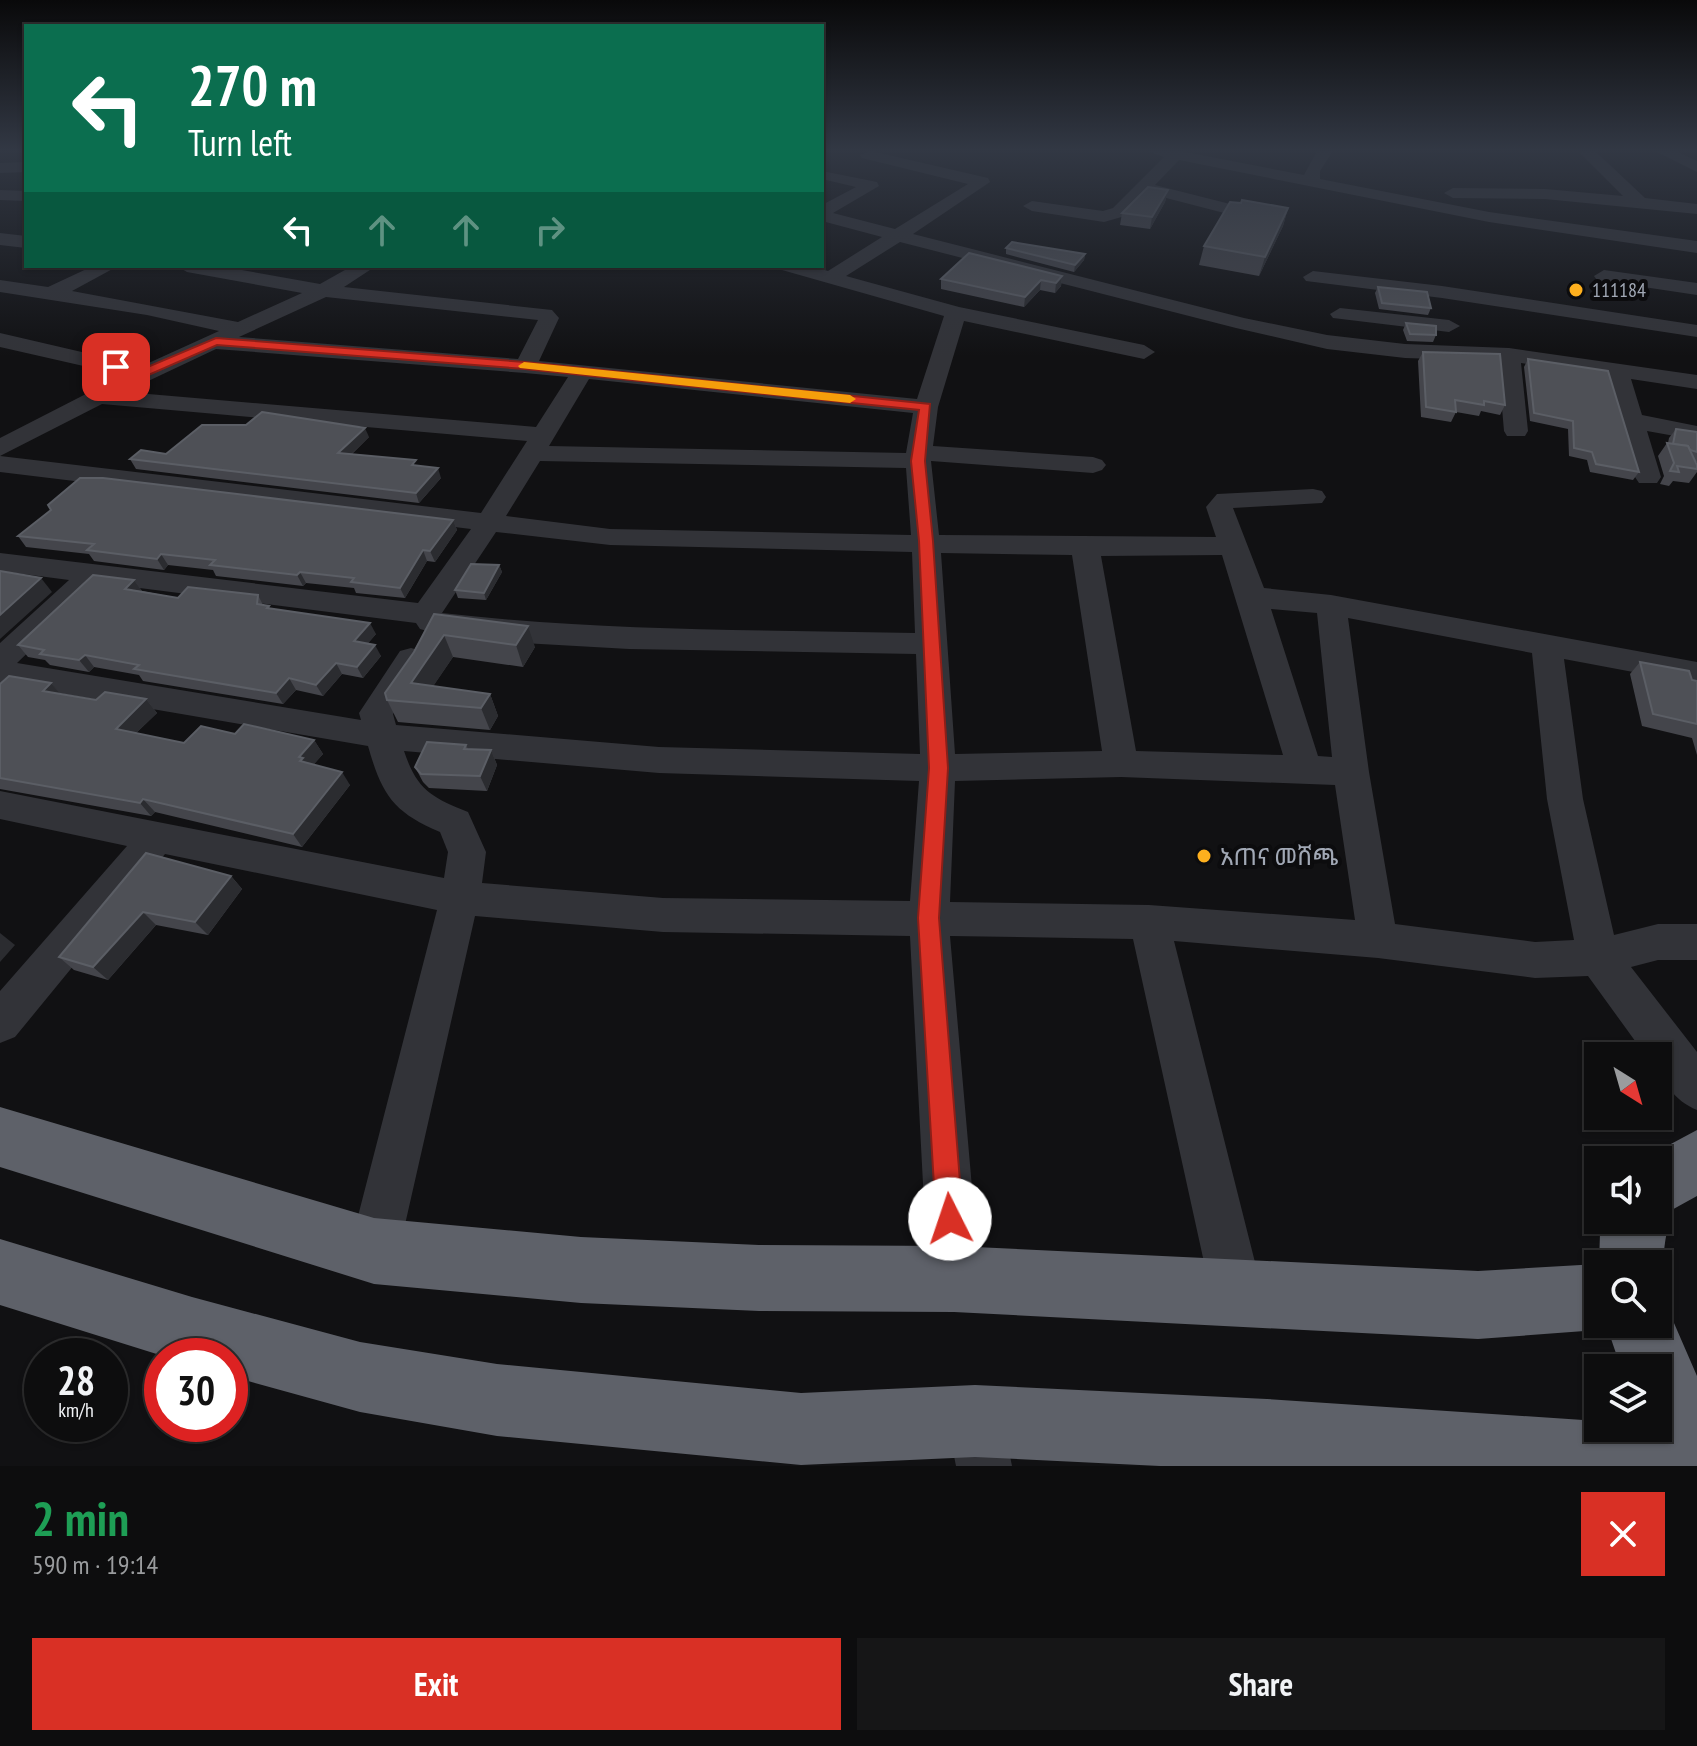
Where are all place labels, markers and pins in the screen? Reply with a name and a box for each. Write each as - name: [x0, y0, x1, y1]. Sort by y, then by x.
- place label: 111184: [1592, 277, 1646, 303]
- marker: 111184: [1567, 281, 1585, 299]
- pin: [82, 333, 150, 401]
- place label: አጠና መሸጫ: [1220, 841, 1338, 872]
- marker: አጠና መሸጫ: [1195, 847, 1213, 865]

